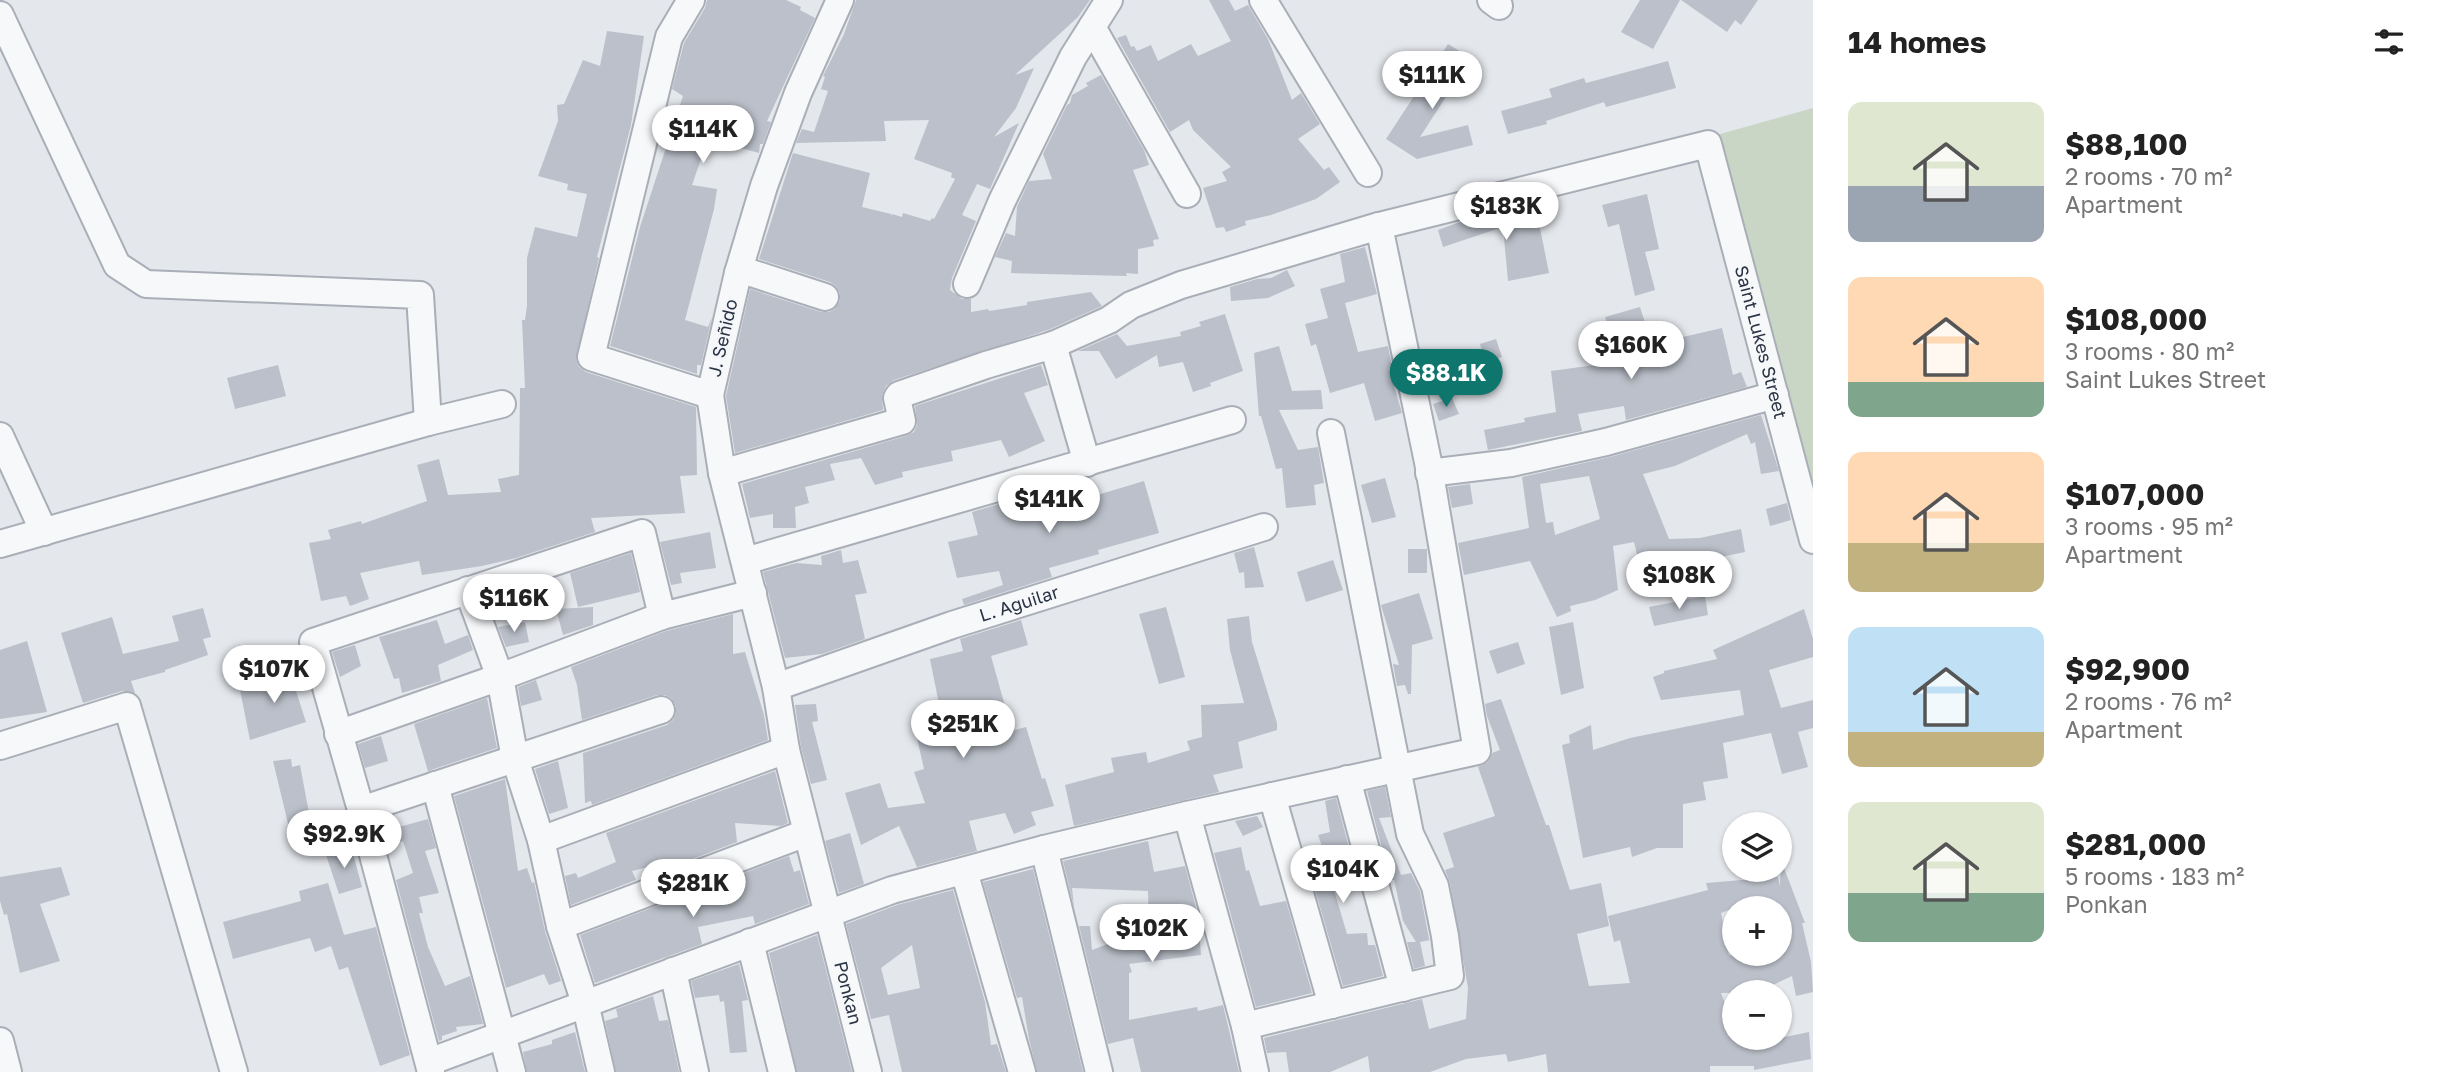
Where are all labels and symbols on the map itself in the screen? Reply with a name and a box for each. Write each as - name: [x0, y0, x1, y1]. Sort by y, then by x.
- pin: $111K: [1383, 52, 1481, 111]
- pin: $114K: [654, 106, 752, 165]
- pin: $183K: [1457, 182, 1555, 242]
- street label: Saint Lukes Street: [1731, 263, 1792, 421]
- street label: J. Señido: [702, 297, 742, 379]
- pin: $160K: [1582, 322, 1680, 381]
- pin: $88.1K: [1389, 350, 1503, 409]
- pin: $141K: [1000, 476, 1098, 535]
- pin: $108K: [1630, 552, 1728, 611]
- pin: $116K: [465, 574, 563, 634]
- street label: L. Aguilar: [976, 580, 1061, 626]
- pin: $107K: [225, 646, 323, 705]
- pin: $251K: [914, 700, 1012, 760]
- pin: $92.9K: [287, 810, 401, 870]
- pin: $104K: [1294, 846, 1392, 905]
- pin: $281K: [644, 860, 742, 919]
- pin: $102K: [1103, 904, 1201, 964]
- street label: Ponkan: [830, 958, 867, 1027]

